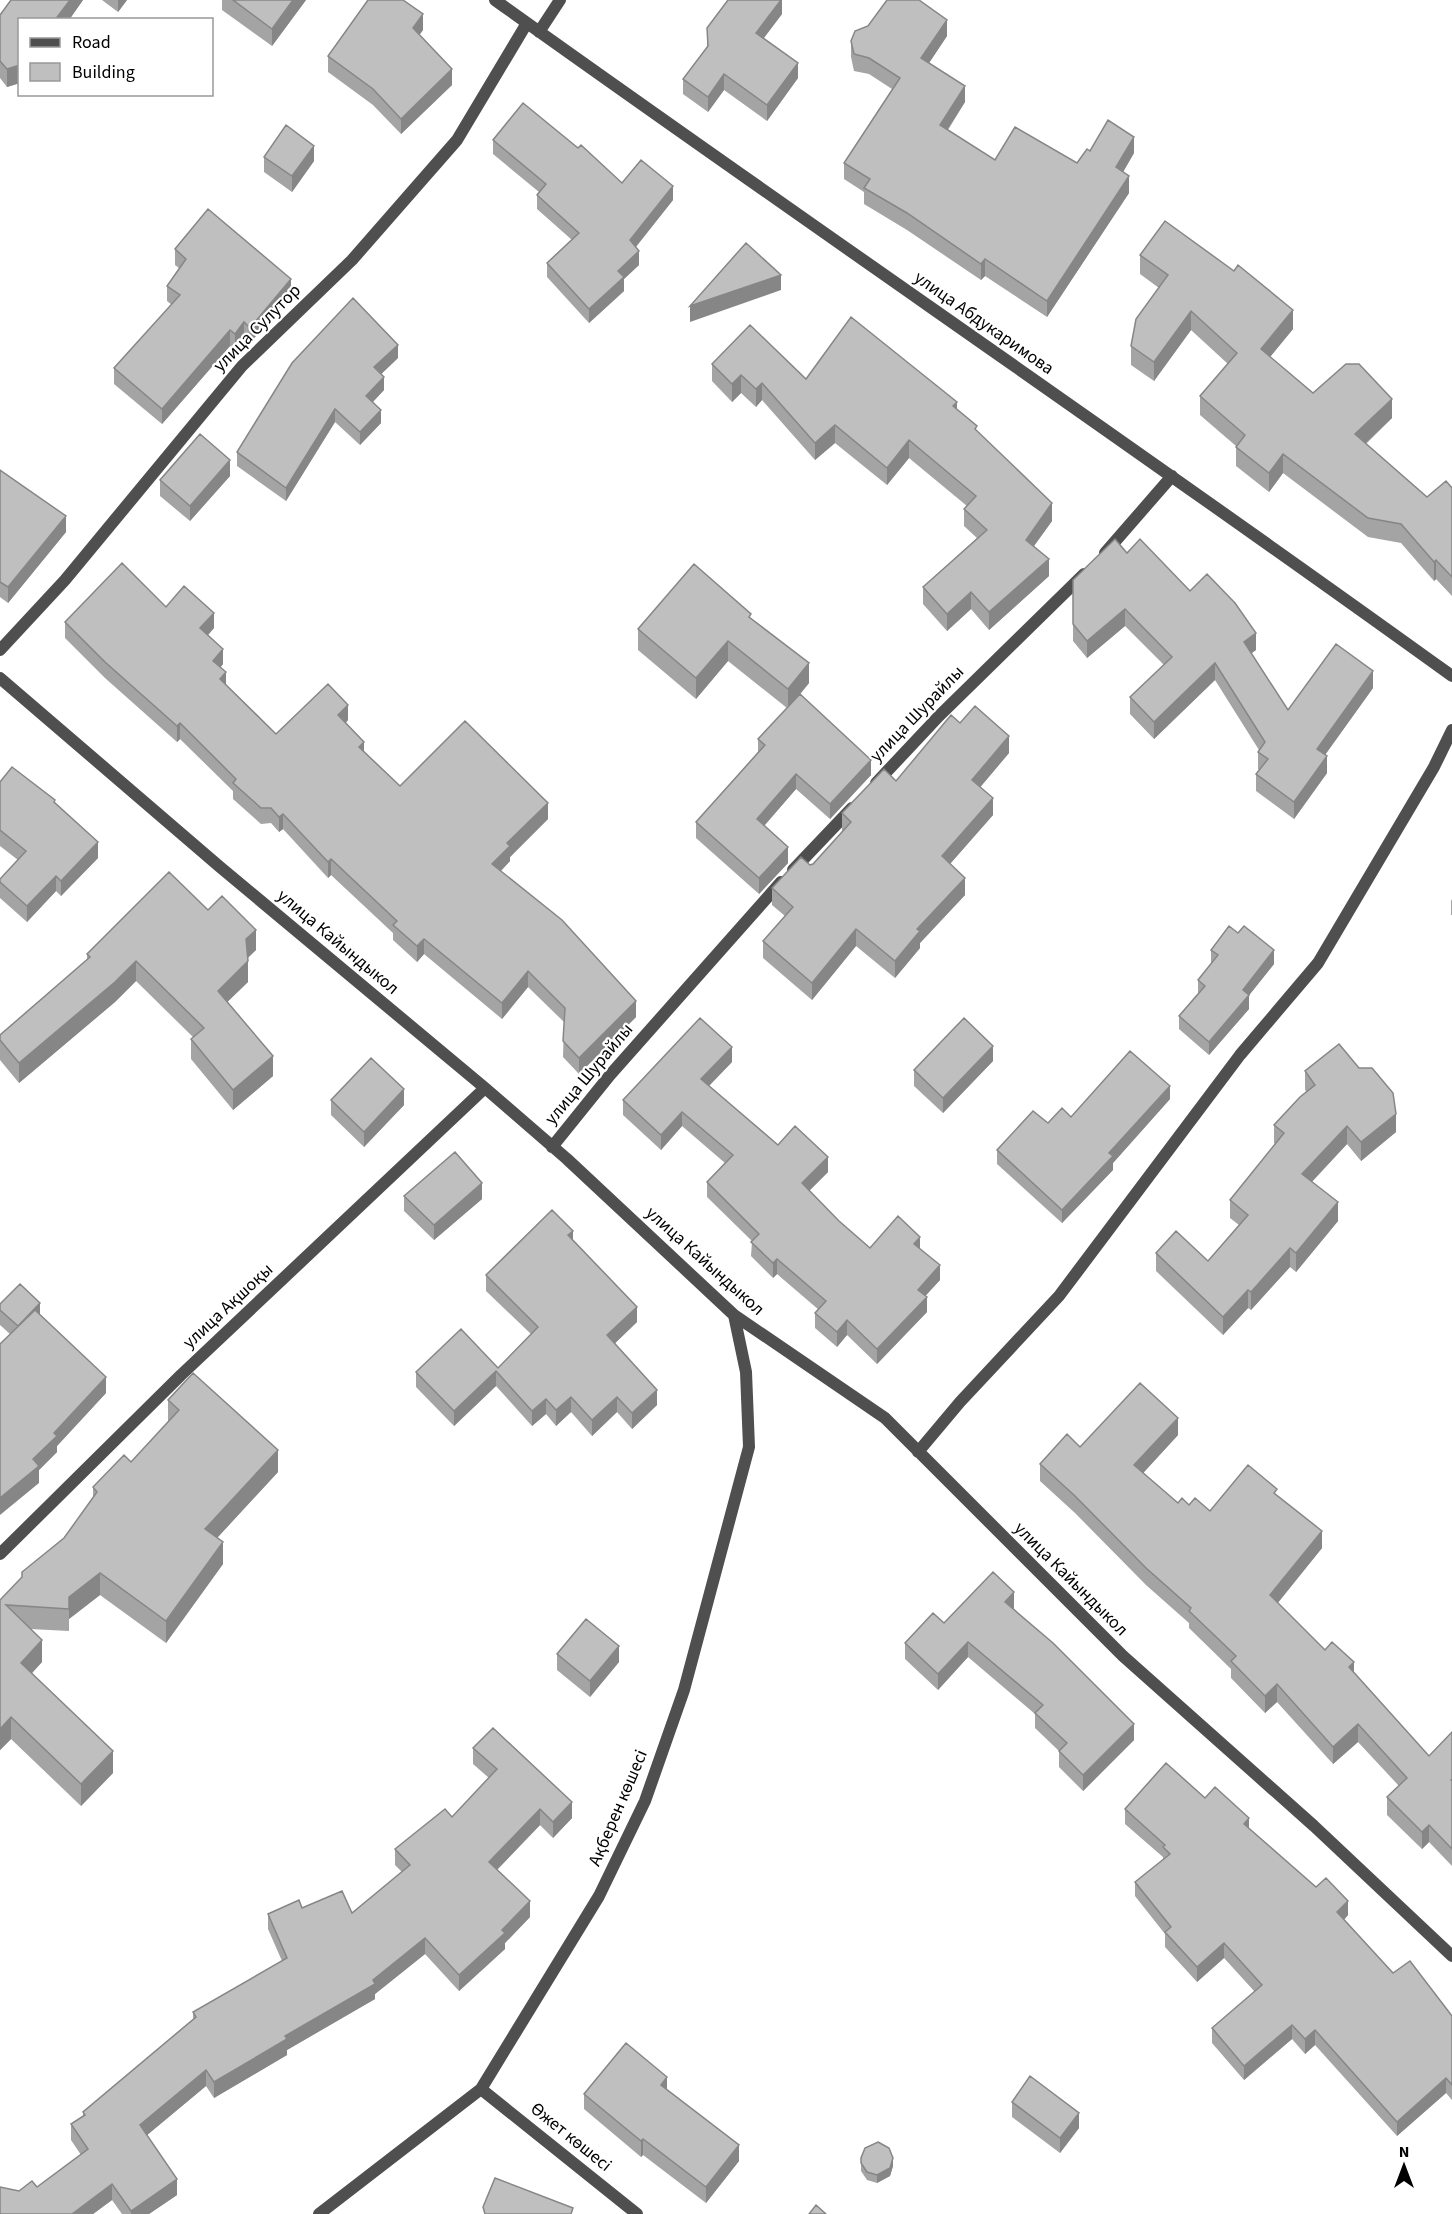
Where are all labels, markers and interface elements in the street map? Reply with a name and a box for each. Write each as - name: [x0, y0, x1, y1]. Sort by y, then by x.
- legend: [18, 18, 213, 96]
- text: Road: [72, 30, 111, 55]
- text: Building: [72, 60, 135, 85]
- street label: улица Абдукаримова: [909, 265, 1059, 381]
- street label: улица Сулутор: [208, 279, 306, 377]
- street label: улица Шурайлы: [864, 660, 970, 768]
- street label: улица Кайындыкол: [272, 883, 404, 1001]
- street label: улица Шурайлы: [539, 1018, 639, 1130]
- street label: улица Кайындыкол: [640, 1201, 770, 1321]
- street label: улица Ақшоқы: [177, 1258, 279, 1354]
- street label: улица Кайындыкол: [1008, 1516, 1134, 1642]
- street label: Ақберен көшесі: [582, 1746, 654, 1870]
- street label: Өжет көшесі: [525, 2096, 617, 2178]
- north arrow: [1374, 2136, 1434, 2196]
- text: N: [1399, 2141, 1409, 2163]

